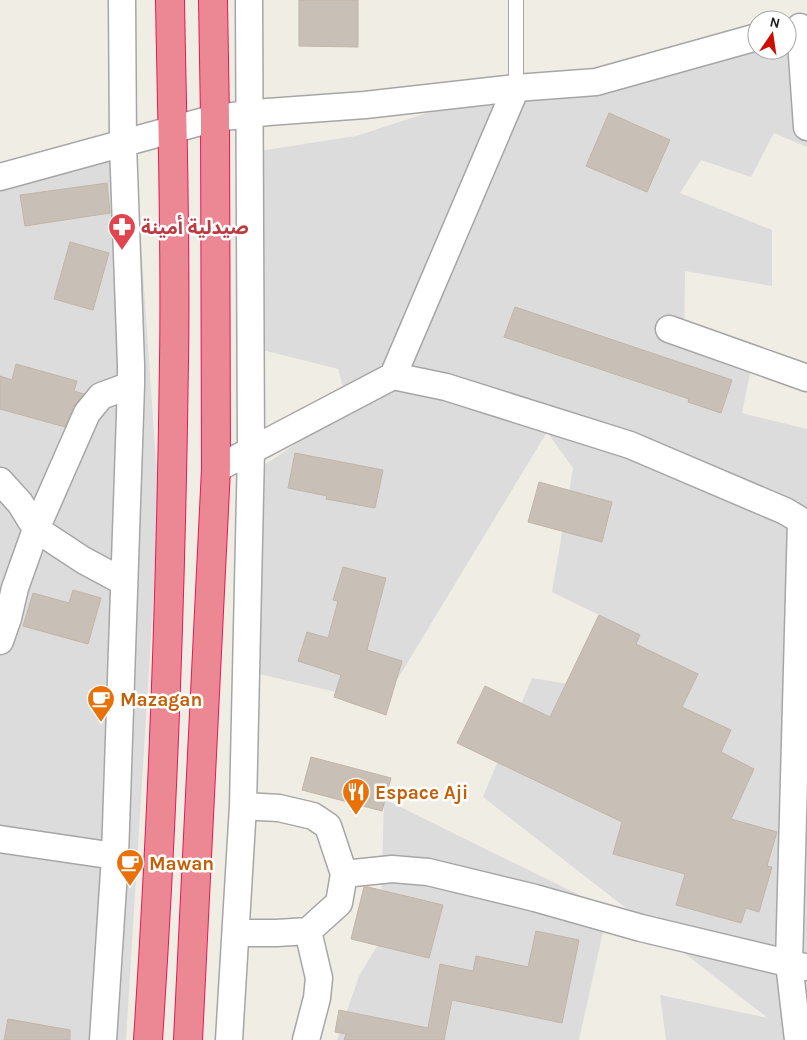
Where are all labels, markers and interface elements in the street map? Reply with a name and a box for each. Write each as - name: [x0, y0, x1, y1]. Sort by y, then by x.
- north arrow: [747, 10, 797, 60]
- text: N: [768, 13, 782, 32]
- pharmacy icon: صيدلية أمينة: [107, 212, 137, 251]
- place label: صيدلية أمينة: [141, 214, 249, 239]
- cafe icon: Mazagan: [86, 684, 116, 723]
- place label: Mazagan: [120, 689, 202, 711]
- restaurant icon: Espace Aji: [341, 777, 371, 816]
- place label: Espace Aji: [375, 782, 468, 804]
- cafe icon: Mawan: [115, 848, 145, 887]
- place label: Mawan: [149, 853, 214, 875]

